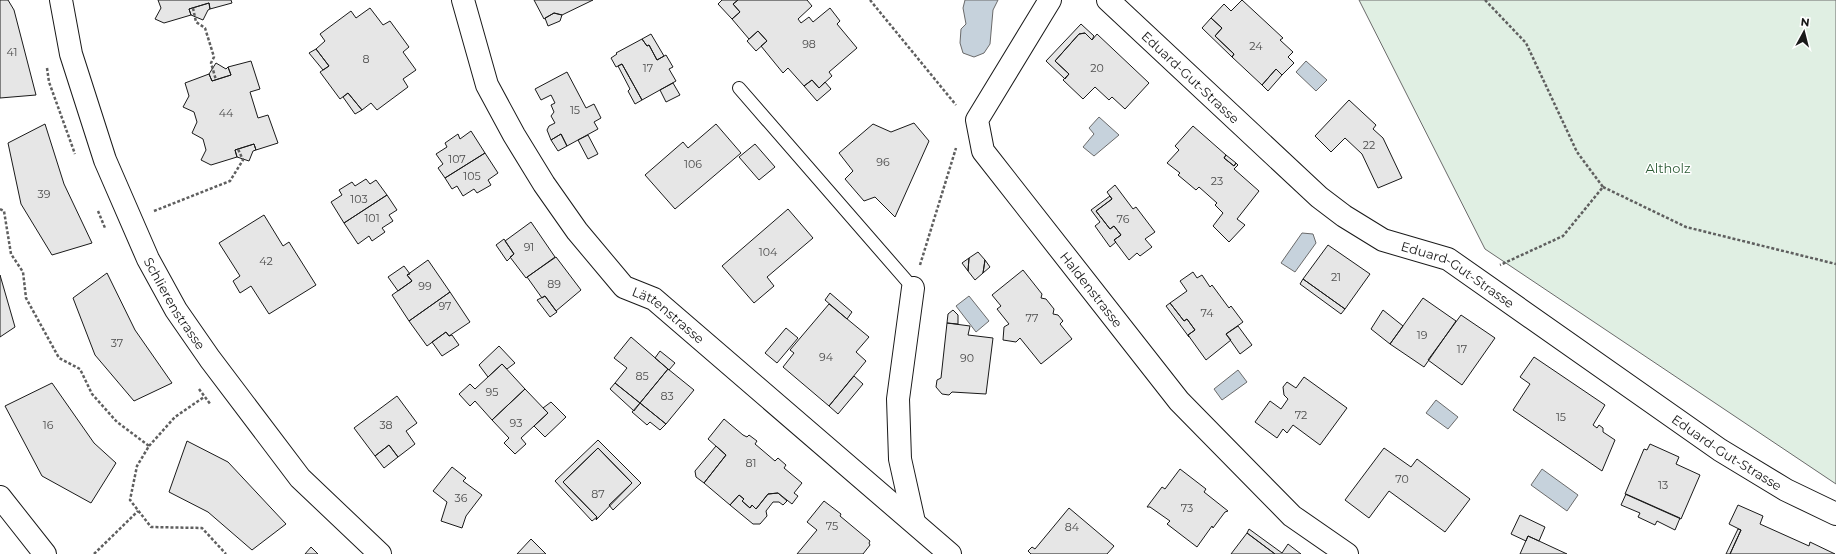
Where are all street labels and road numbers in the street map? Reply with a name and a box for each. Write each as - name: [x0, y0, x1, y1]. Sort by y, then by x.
- street label: Eduard-Gut-Strasse: [1138, 28, 1243, 127]
- street label: Eduard-Gut-Strasse: [1399, 238, 1518, 311]
- street label: Haldenstrasse: [1057, 248, 1126, 331]
- street label: Schlierenstrasse: [141, 254, 209, 353]
- street label: Lättenstrasse: [630, 283, 708, 347]
- street label: Eduard-Gut-Strasse: [1669, 411, 1785, 494]

